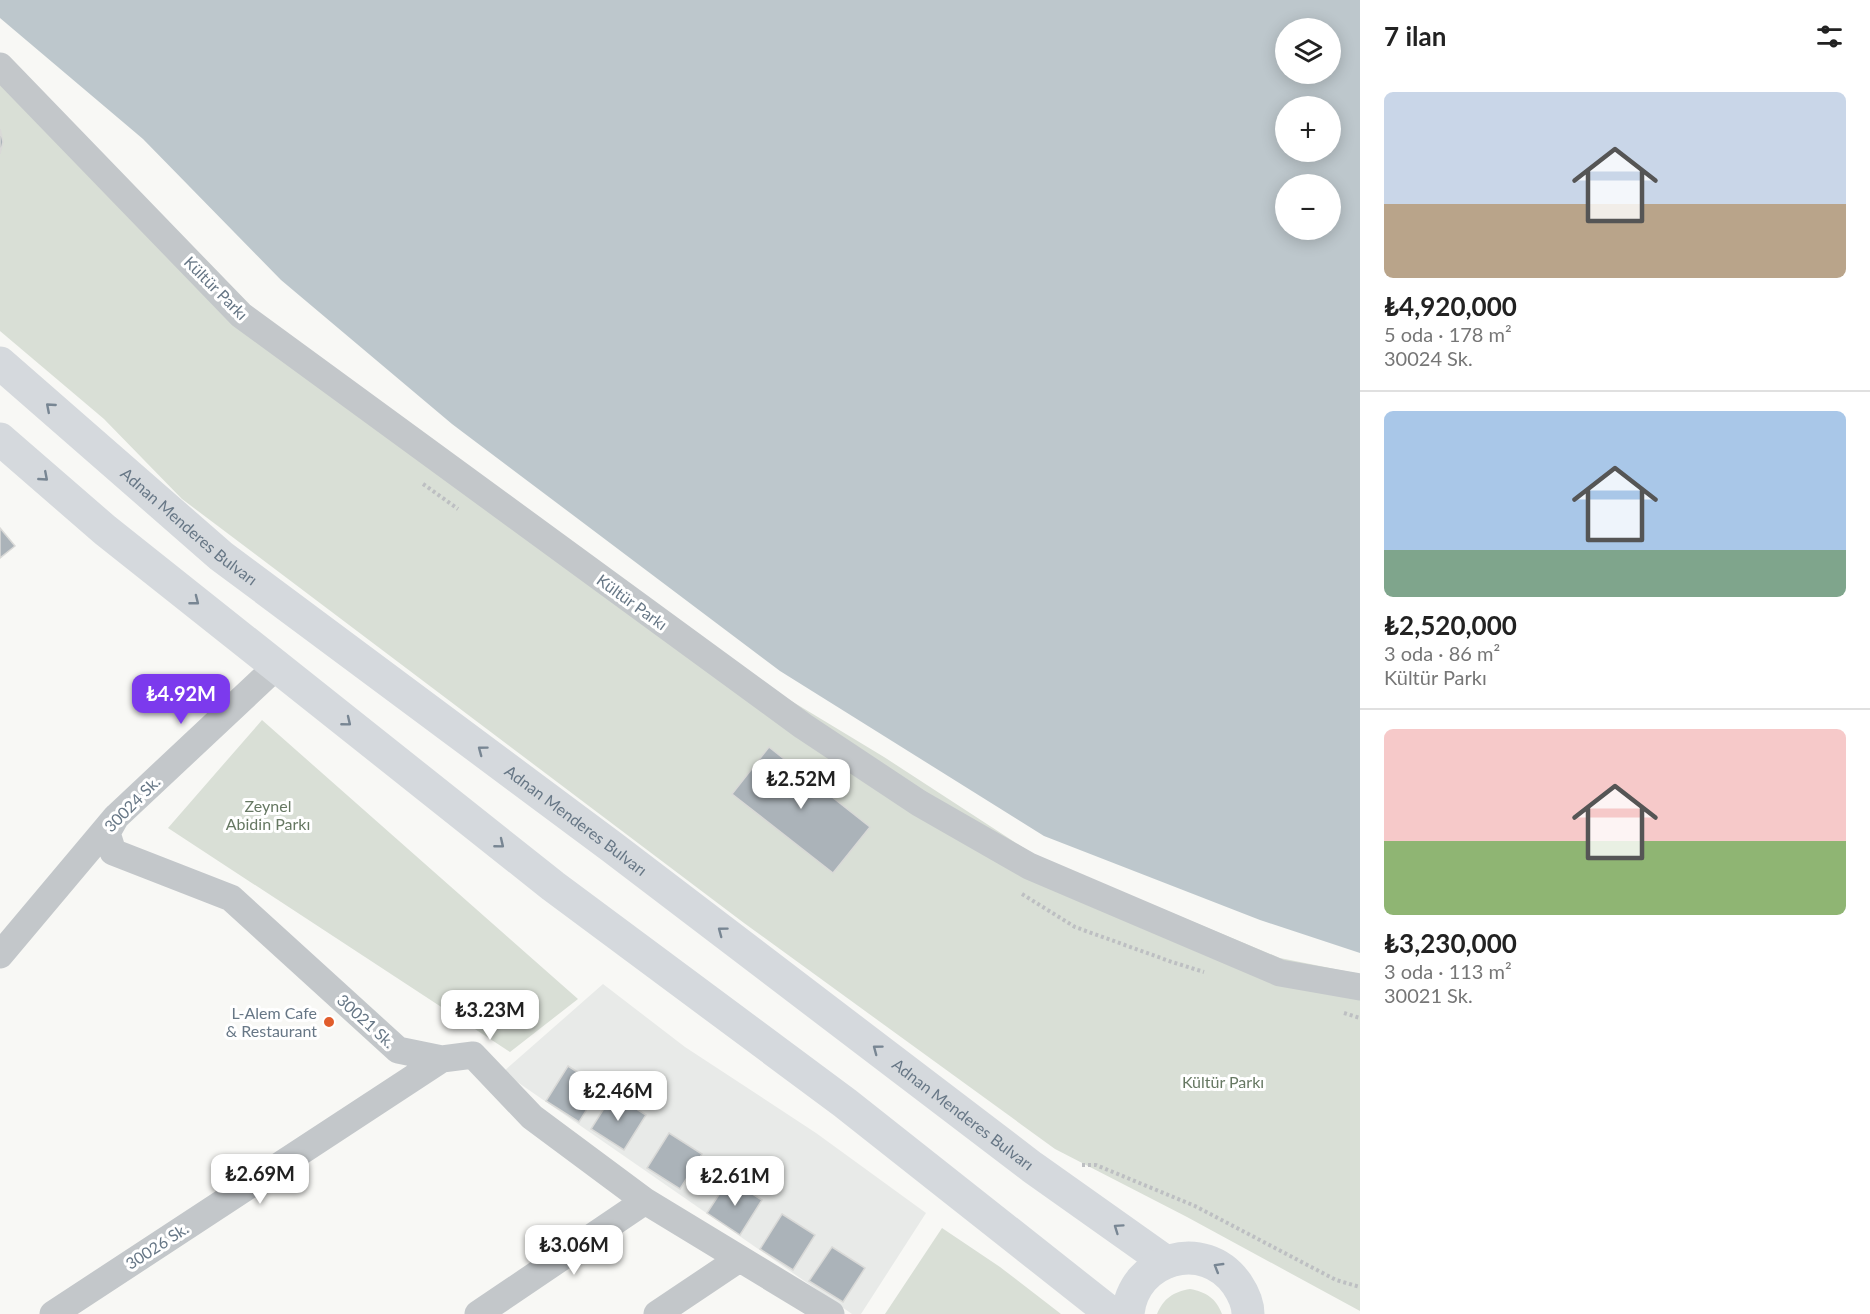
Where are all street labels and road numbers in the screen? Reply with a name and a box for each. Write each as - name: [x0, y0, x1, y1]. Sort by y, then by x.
- street label: Kültür Parkı: [181, 252, 252, 323]
- street label: Adnan Menderes Bulvarı: [117, 463, 261, 589]
- street label: Kültür Parkı: [593, 570, 671, 633]
- street label: Adnan Menderes Bulvarı: [501, 761, 651, 879]
- street label: 30024 Sk.: [100, 772, 163, 835]
- street label: 30021 Sk.: [334, 990, 399, 1051]
- street label: Adnan Menderes Bulvarı: [889, 1054, 1038, 1174]
- street label: 30026 Sk.: [122, 1218, 192, 1273]

